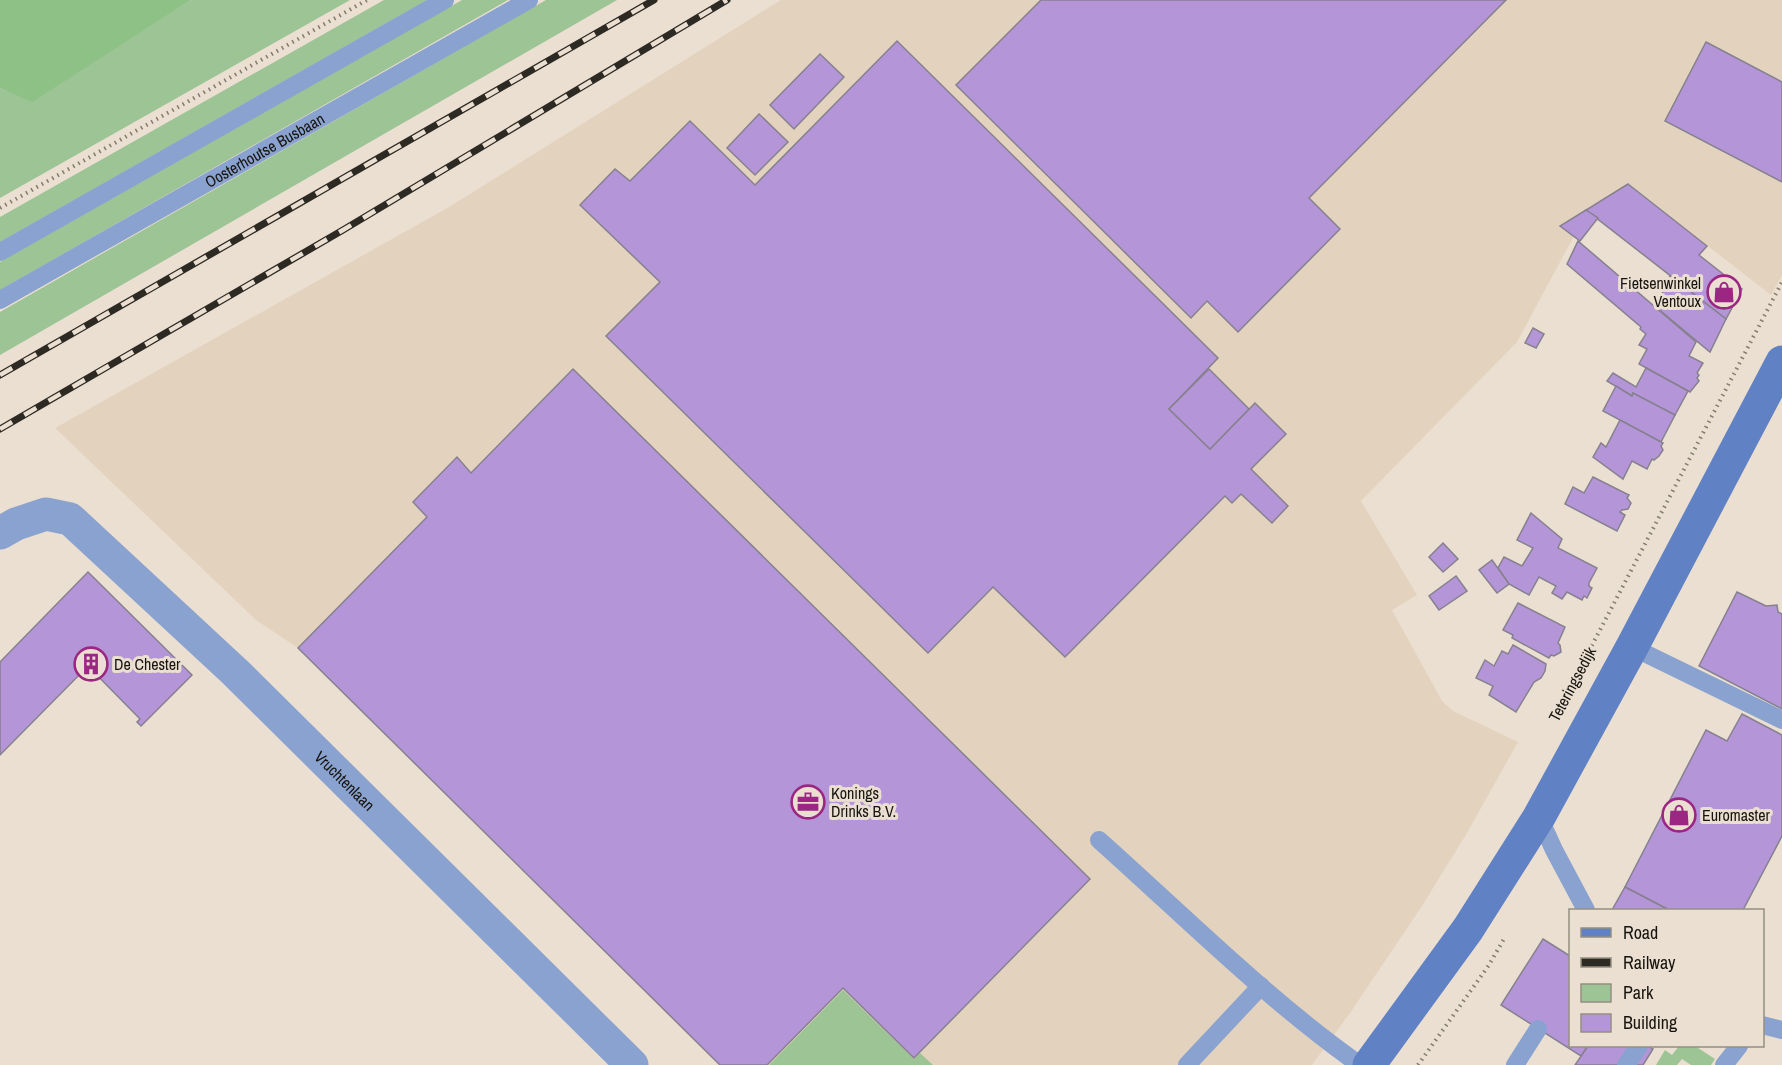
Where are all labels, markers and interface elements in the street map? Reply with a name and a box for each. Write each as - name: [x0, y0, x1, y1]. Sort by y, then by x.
- street label: Oosterhoutse Busbaan: [201, 107, 328, 193]
- place label: Fietsenwinkel Ventoux: [1620, 272, 1701, 312]
- shop icon: Fietsenwinkel Ventoux: [1706, 274, 1742, 310]
- street label: Teteringsedijk: [1543, 642, 1601, 725]
- building icon: De Chester: [73, 646, 109, 682]
- place label: De Chester: [114, 653, 181, 675]
- street label: Vruchtenlaan: [310, 746, 380, 816]
- place label: Konings Drinks B.V.: [831, 782, 896, 822]
- office icon: Konings Drinks B.V.: [790, 784, 826, 820]
- shop icon: Euromaster: [1661, 797, 1697, 833]
- place label: Euromaster: [1702, 804, 1770, 826]
- legend: [1569, 909, 1764, 1047]
- text: Road: [1623, 920, 1658, 945]
- text: Railway: [1623, 950, 1676, 975]
- text: Park: [1623, 980, 1654, 1005]
- text: Building: [1623, 1010, 1678, 1035]

